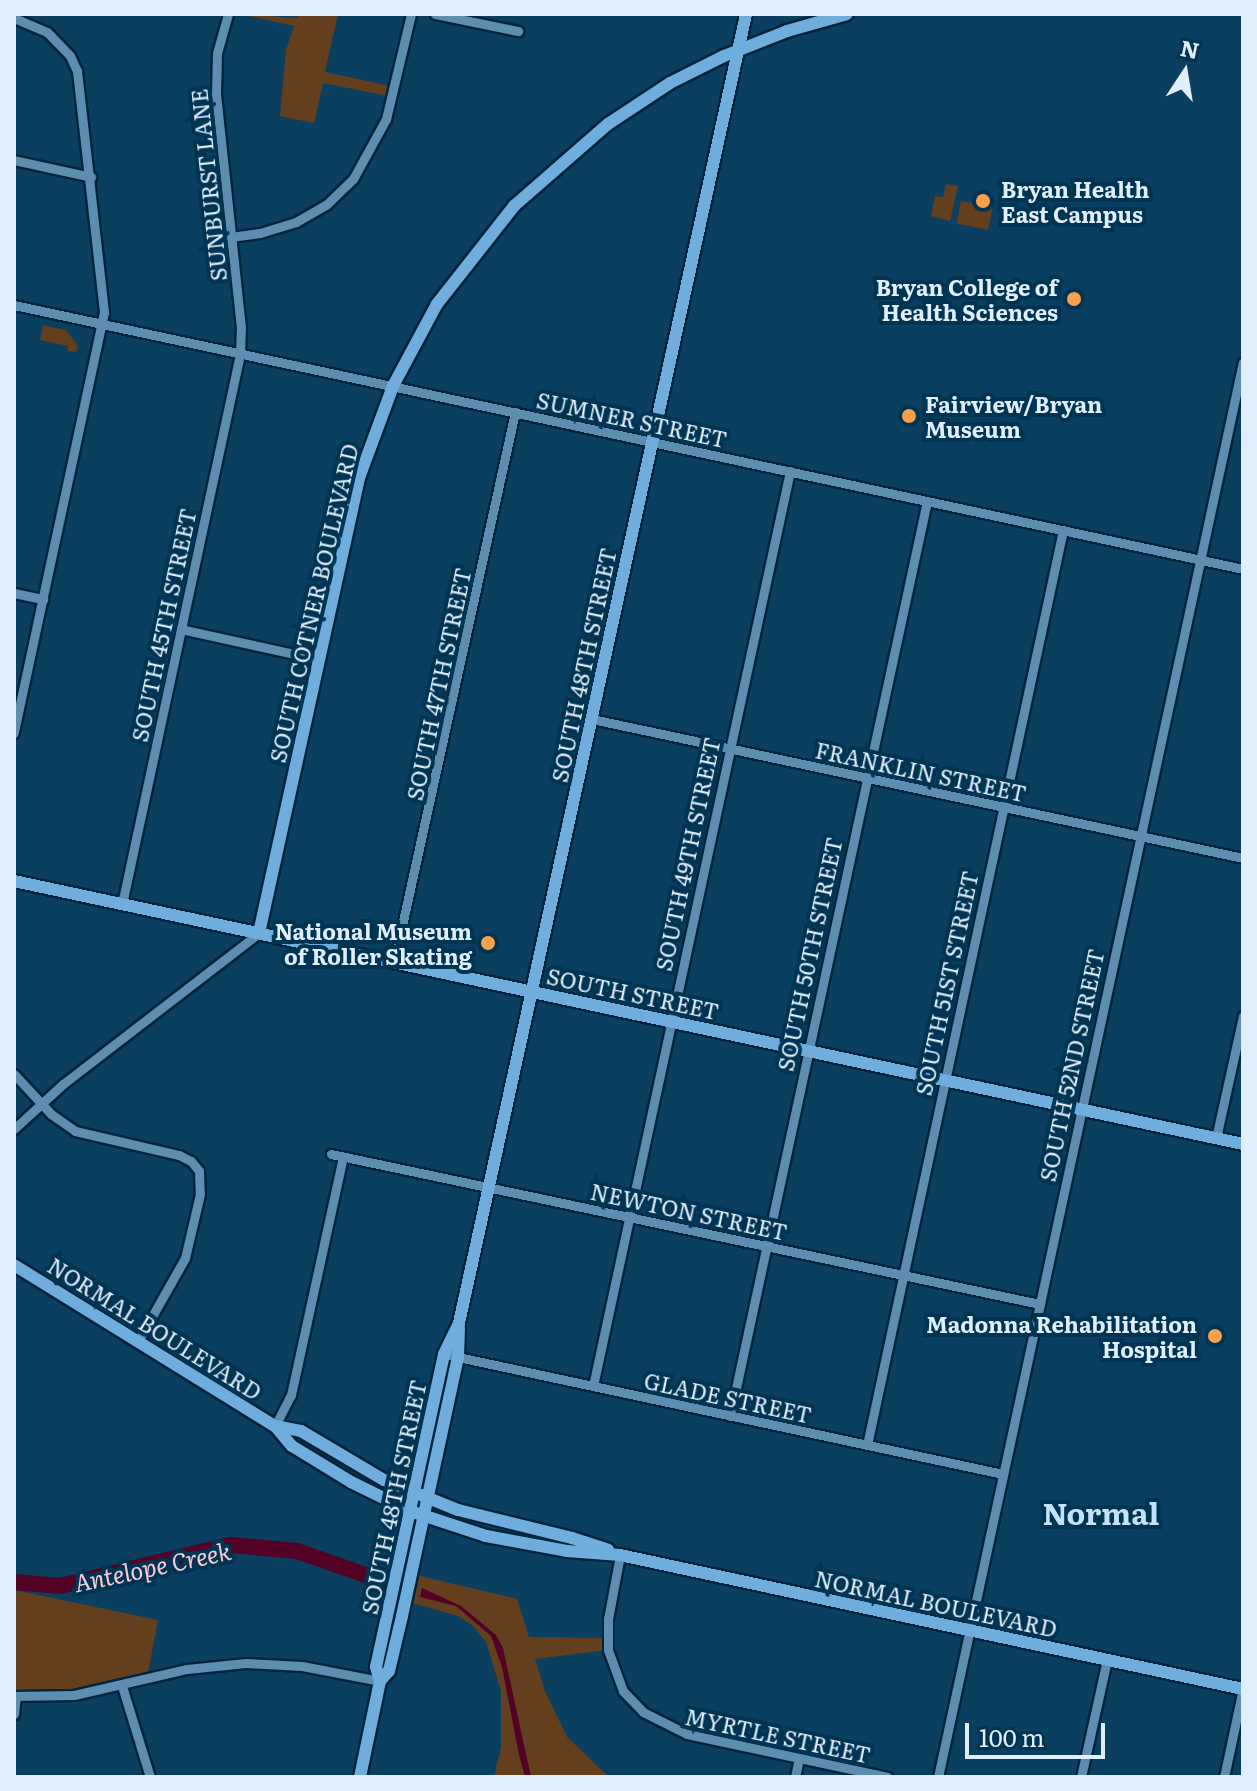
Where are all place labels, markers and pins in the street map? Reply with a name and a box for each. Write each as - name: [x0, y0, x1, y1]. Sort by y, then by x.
- place label: Bryan Health East Campus: [1001, 175, 1149, 226]
- marker: Bryan Health East Campus: [972, 190, 994, 212]
- place label: Bryan College of Health Sciences: [876, 273, 1058, 324]
- marker: Bryan College of Health Sciences: [1065, 290, 1083, 308]
- place label: Fairview/Bryan Museum: [925, 390, 1102, 442]
- marker: Fairview/Bryan Museum: [900, 407, 918, 425]
- place label: National Museum of Roller Skating: [275, 917, 472, 968]
- marker: National Museum of Roller Skating: [479, 934, 497, 952]
- place label: Madonna Rehabilitation Hospital: [926, 1310, 1197, 1362]
- marker: Madonna Rehabilitation Hospital: [1204, 1325, 1226, 1347]

